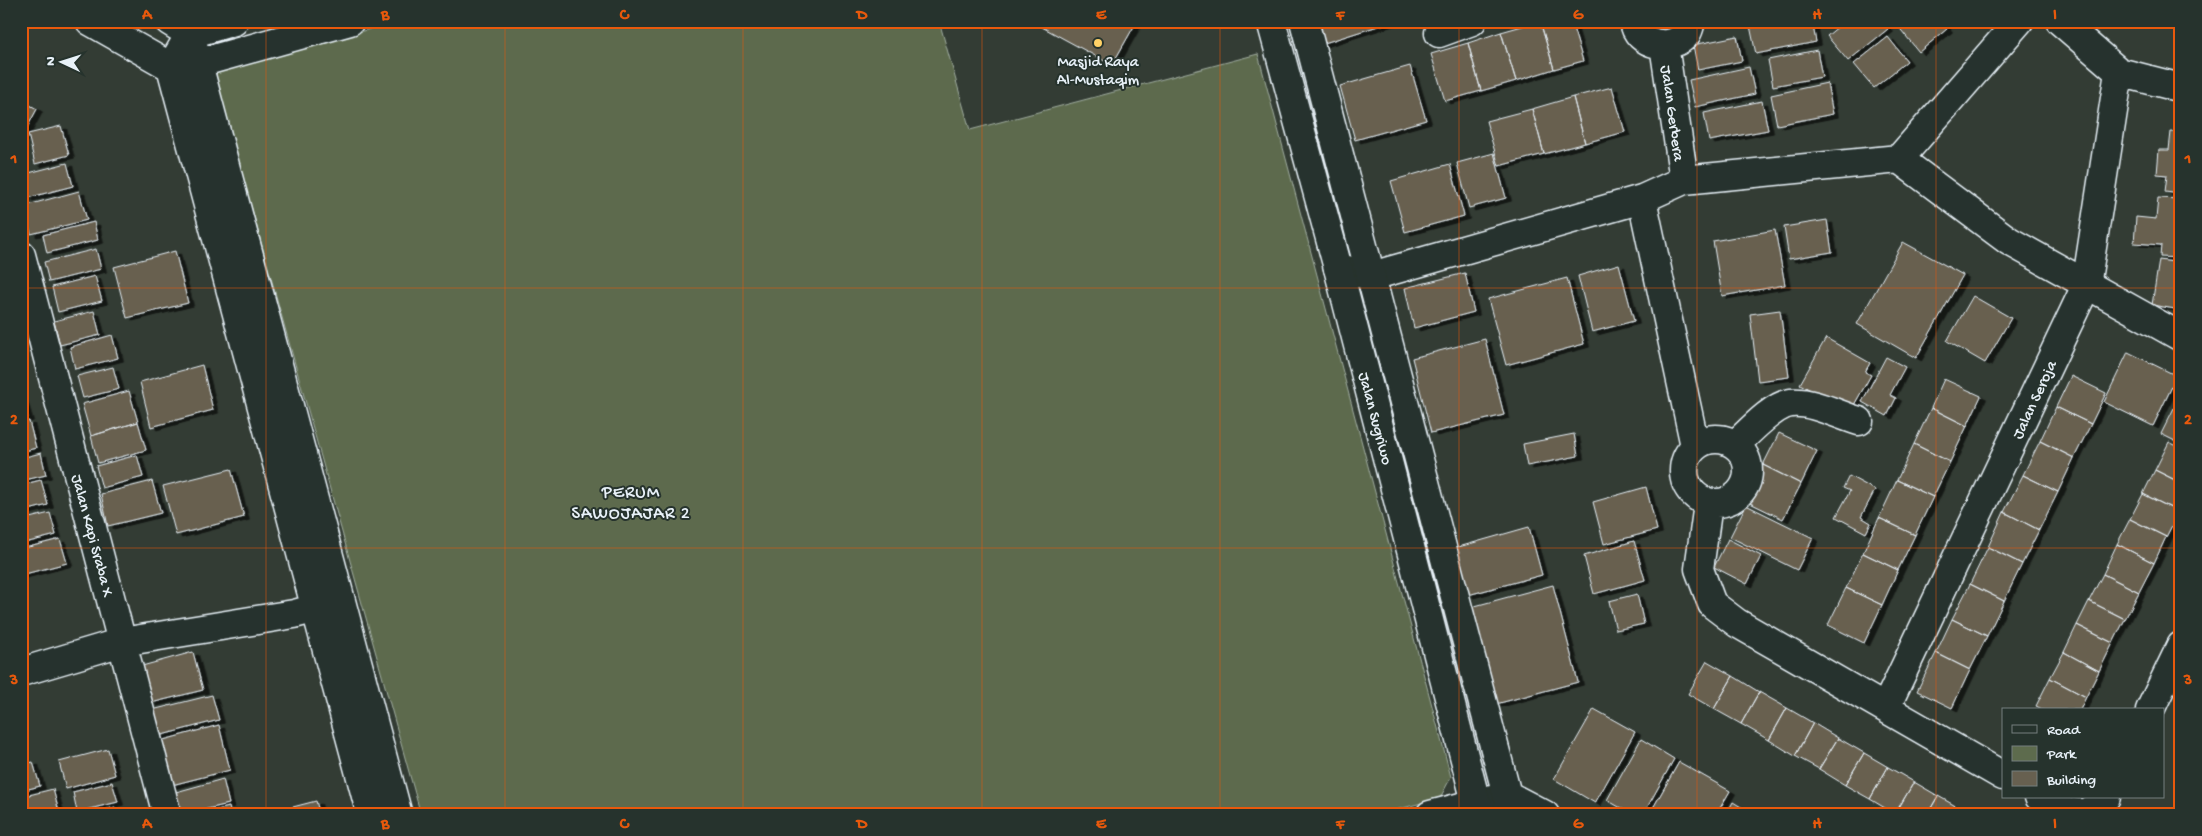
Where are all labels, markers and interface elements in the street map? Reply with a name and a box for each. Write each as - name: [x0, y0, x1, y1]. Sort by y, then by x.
- text: A: [141, 7, 153, 26]
- text: B: [380, 7, 390, 26]
- text: C: [619, 7, 630, 26]
- text: D: [855, 7, 868, 26]
- text: E: [1096, 7, 1107, 26]
- text: F: [1335, 7, 1346, 26]
- text: G: [1573, 7, 1584, 26]
- text: H: [1812, 7, 1822, 26]
- text: I: [2053, 7, 2057, 26]
- marker: Masjid Raya Al-Mustaqim: [1092, 37, 1104, 49]
- north arrow: [38, 38, 88, 88]
- place label: Masjid Raya Al-Mustaqim: [1057, 54, 1140, 91]
- text: N: [43, 56, 60, 66]
- street label: Jalan Gerbera: [1654, 64, 1687, 164]
- text: 1: [10, 151, 17, 170]
- text: 1: [2184, 151, 2191, 170]
- street label: Jalan Seroja: [2010, 357, 2063, 443]
- street label: Jalan Sugriwo: [1352, 371, 1395, 467]
- text: 2: [10, 412, 18, 431]
- text: 2: [2184, 412, 2192, 431]
- street label: Jalan Kapi Sraba X: [65, 473, 116, 600]
- district label: PERUM SAWOJAJAR 2: [572, 483, 690, 525]
- text: 3: [9, 672, 18, 691]
- text: 3: [2183, 672, 2192, 691]
- legend: [2002, 708, 2164, 798]
- text: Road: [2047, 722, 2081, 740]
- text: Park: [2046, 746, 2077, 764]
- text: Building: [2046, 772, 2096, 790]
- text: A: [141, 816, 153, 835]
- text: B: [380, 816, 390, 835]
- text: C: [619, 816, 630, 835]
- text: D: [855, 816, 868, 835]
- text: E: [1096, 816, 1107, 835]
- text: F: [1335, 816, 1346, 835]
- text: G: [1573, 816, 1584, 835]
- text: H: [1812, 816, 1822, 835]
- text: I: [2053, 816, 2057, 835]

